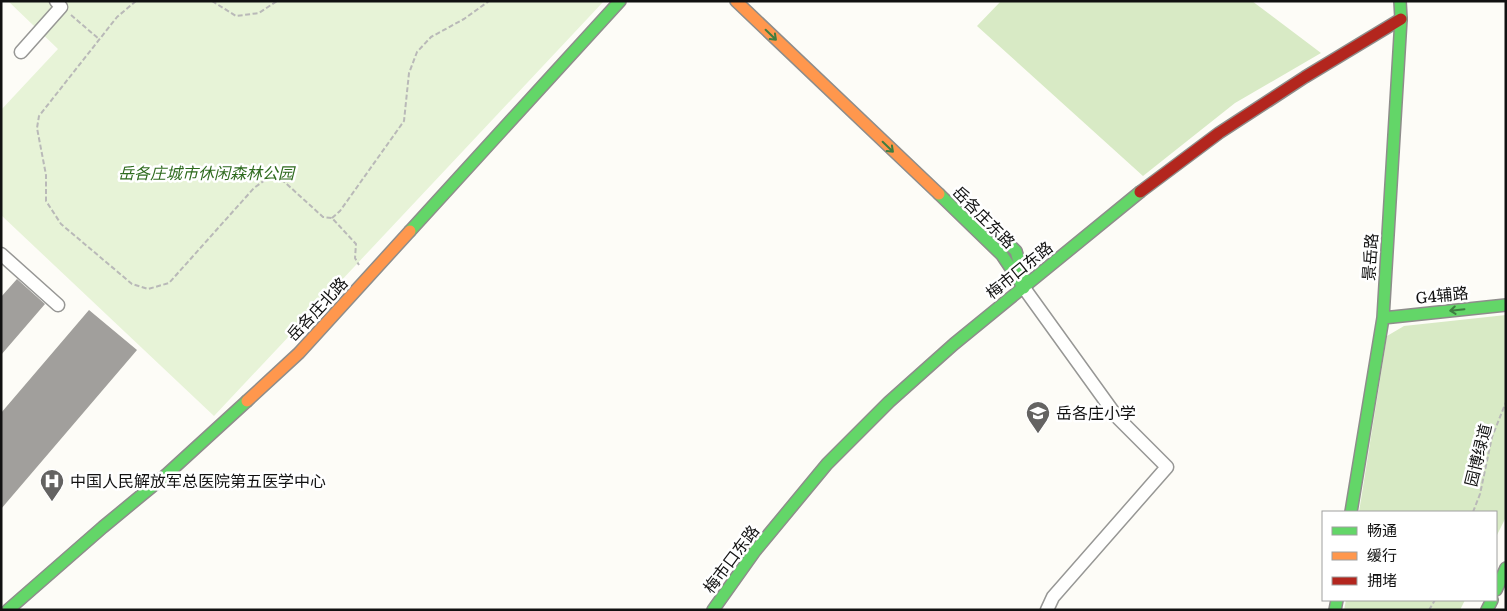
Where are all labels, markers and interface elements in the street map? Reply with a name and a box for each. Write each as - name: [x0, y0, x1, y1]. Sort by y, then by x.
- one-way arrow: [765, 29, 777, 41]
- one-way arrow: [882, 141, 895, 153]
- park label: 岳各庄城市休闲森林公园: [118, 160, 296, 184]
- street label: 岳各庄东路: [948, 180, 1021, 253]
- street label: 景岳路: [1355, 232, 1383, 282]
- street label: 梅市口东路: [980, 235, 1057, 304]
- street label: 岳各庄北路: [280, 271, 352, 346]
- street label: G4辅路: [1414, 279, 1469, 309]
- one-way arrow: [1450, 305, 1466, 315]
- school or university icon: 岳各庄小学: [1025, 400, 1051, 434]
- place label: 岳各庄小学: [1056, 400, 1136, 424]
- street label: 园博绿道: [1458, 421, 1496, 489]
- hospital icon: 中国人民解放军总医院第五医学中心: [39, 468, 65, 502]
- place label: 中国人民解放军总医院第五医学中心: [70, 468, 326, 492]
- legend: [1322, 511, 1497, 601]
- text: 畅通: [1367, 518, 1397, 541]
- street label: 梅市口东路: [697, 519, 764, 598]
- text: 缓行: [1367, 543, 1397, 566]
- text: 拥堵: [1367, 568, 1397, 591]

